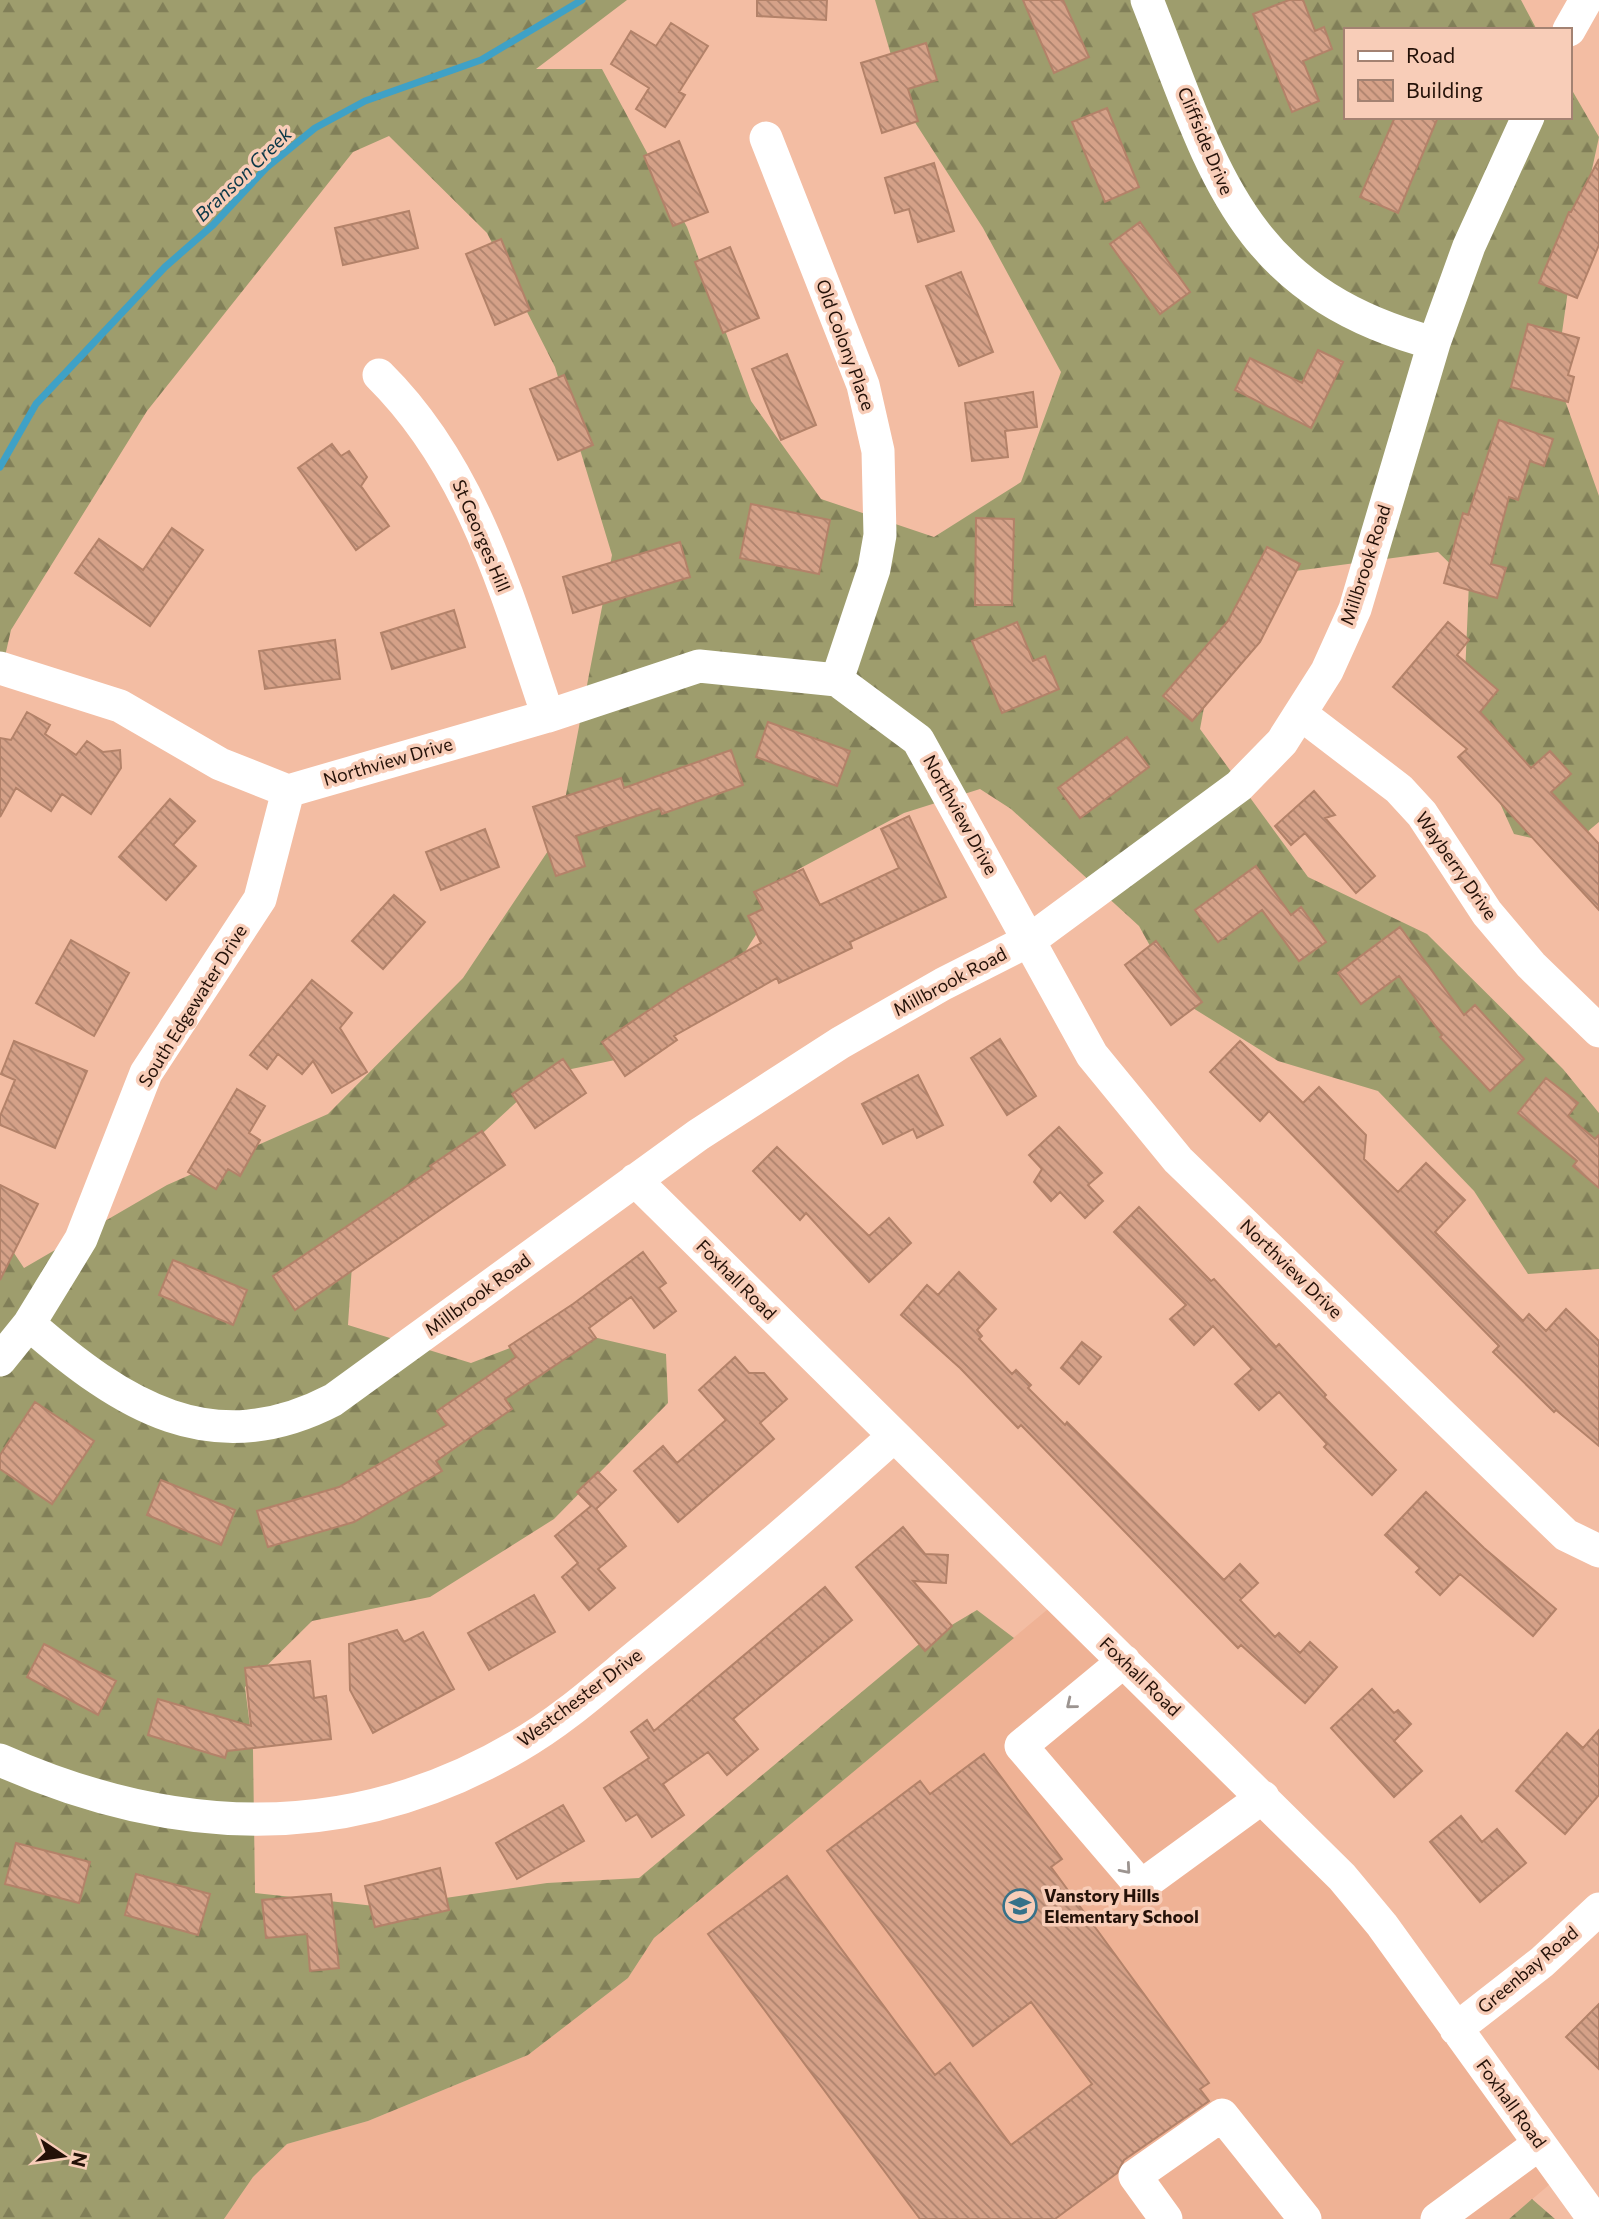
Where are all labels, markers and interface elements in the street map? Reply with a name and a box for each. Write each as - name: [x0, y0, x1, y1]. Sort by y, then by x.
- legend: [1344, 28, 1571, 119]
- text: Road: [1406, 42, 1455, 67]
- text: Building: [1406, 77, 1483, 102]
- street label: Cliffside Drive: [1173, 84, 1238, 198]
- water label: Branson Creek: [189, 121, 296, 226]
- street label: Old Colony Place: [812, 276, 880, 413]
- street label: St Georges Hill: [448, 476, 515, 595]
- street label: Millbrook Road: [1335, 502, 1395, 628]
- street label: Northview Drive: [321, 732, 455, 790]
- street label: Northview Drive: [919, 751, 1003, 878]
- street label: Wayberry Drive: [1411, 807, 1502, 924]
- street label: South Edgewater Drive: [133, 920, 251, 1091]
- street label: Millbrook Road: [889, 942, 1010, 1020]
- street label: Northview Drive: [1236, 1214, 1347, 1323]
- street label: Foxhall Road: [692, 1235, 781, 1324]
- street label: Millbrook Road: [420, 1248, 535, 1340]
- street label: Foxhall Road: [1096, 1632, 1186, 1720]
- street label: Westchester Drive: [513, 1643, 646, 1751]
- one-way arrow: [1066, 1696, 1078, 1709]
- one-way arrow: [1118, 1861, 1130, 1874]
- place label: Vanstory Hills Elementary School: [1044, 1884, 1199, 1927]
- school or university icon: Vanstory Hills Elementary School: [1001, 1887, 1039, 1925]
- street label: Greenbay Road: [1473, 1921, 1582, 2018]
- street label: Foxhall Road: [1472, 2055, 1551, 2152]
- north arrow: [28, 2121, 98, 2191]
- text: N: [67, 2150, 93, 2169]

